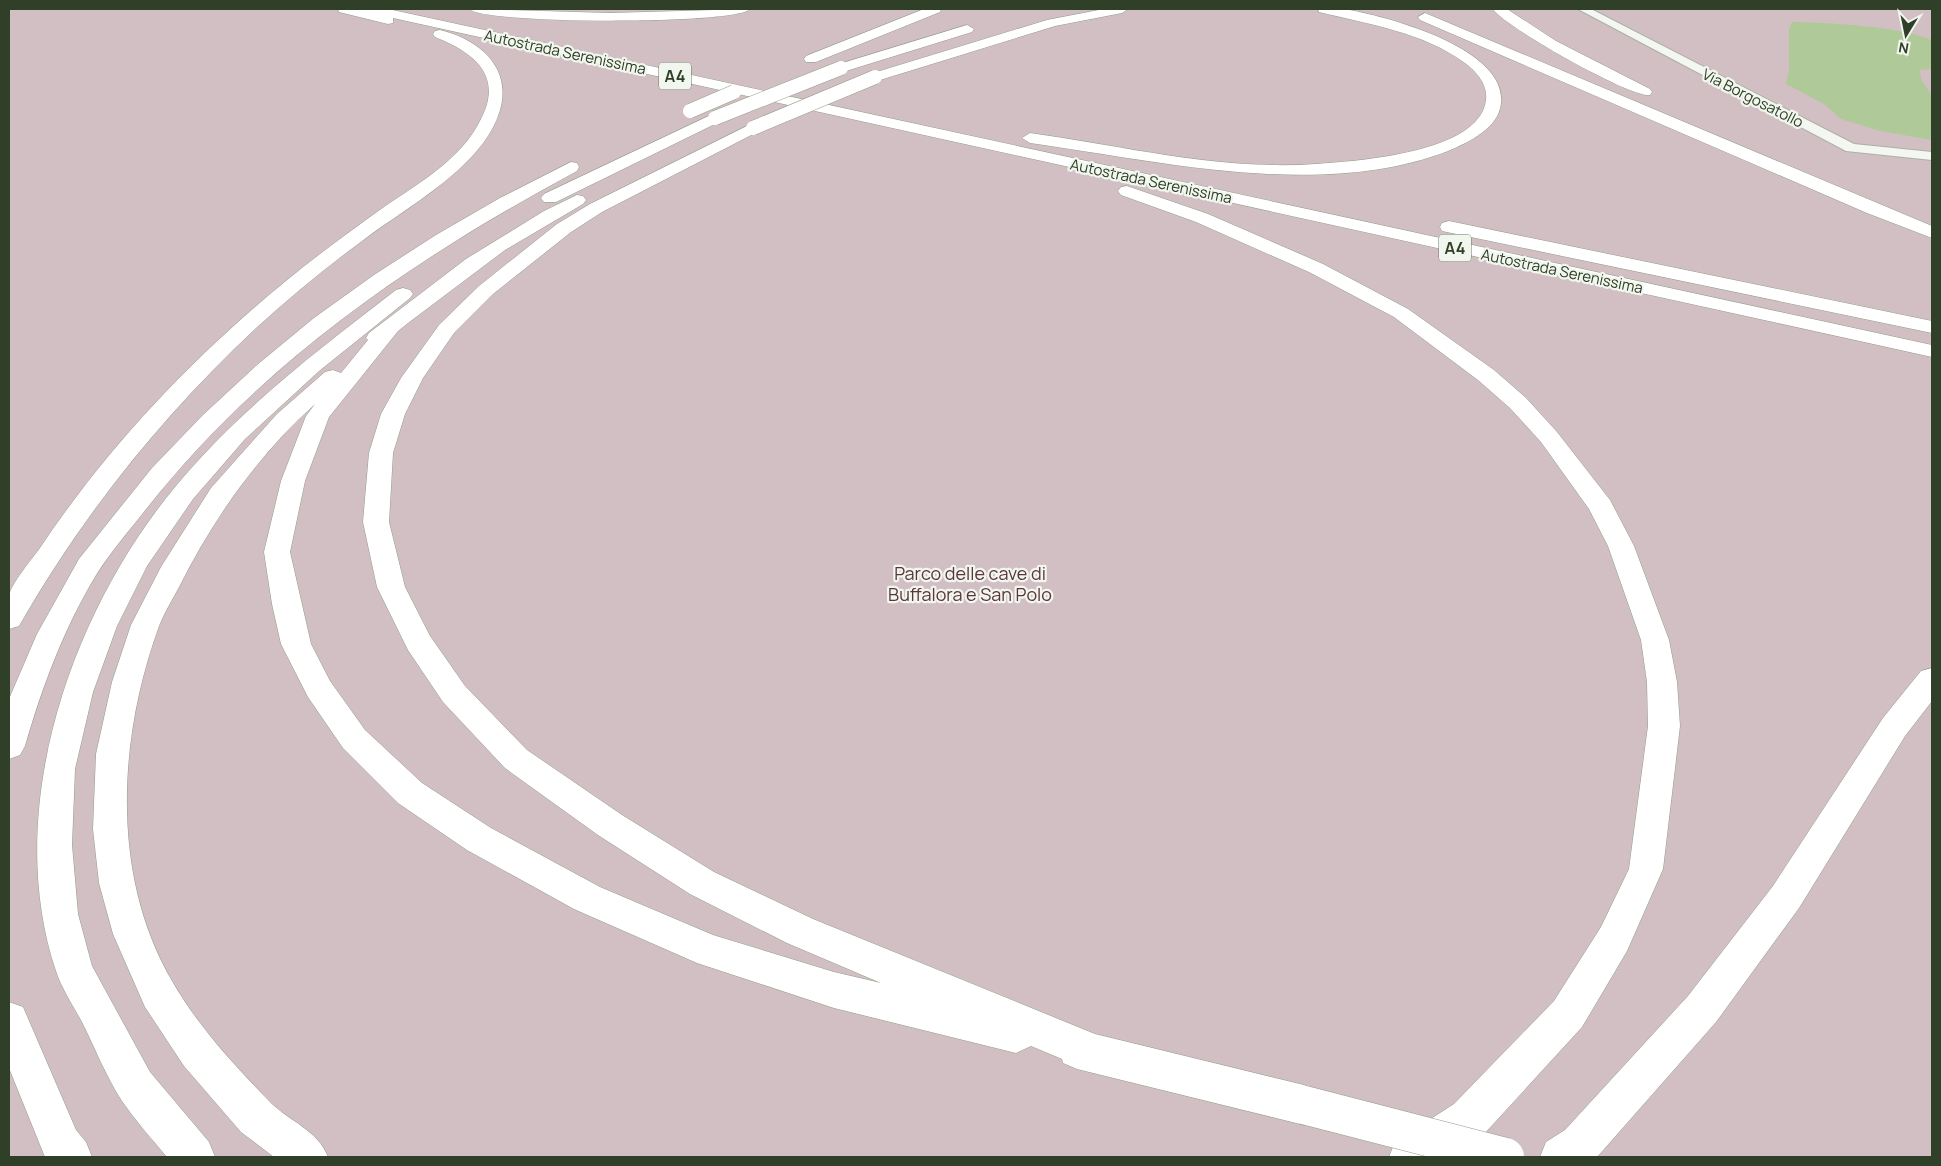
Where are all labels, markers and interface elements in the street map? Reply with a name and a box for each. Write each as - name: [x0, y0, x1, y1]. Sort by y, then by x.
- north arrow: [1881, 10, 1931, 60]
- street label: Autostrada Serenissima: [482, 25, 648, 79]
- text: N: [1897, 38, 1910, 59]
- road number: A4: [659, 62, 691, 90]
- street label: Via Borgosatollo: [1699, 63, 1807, 133]
- street label: Autostrada Serenissima: [1068, 154, 1234, 208]
- road number: A4: [1439, 234, 1471, 262]
- street label: Autostrada Serenissima: [1479, 244, 1645, 298]
- park label: Parco delle cave di Buffalora e San Polo: [888, 561, 1052, 606]

